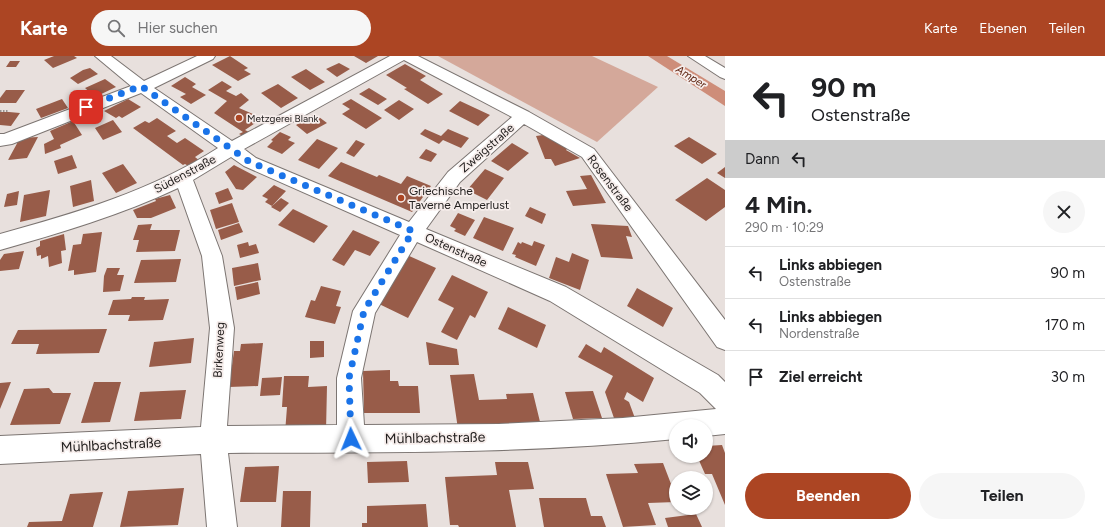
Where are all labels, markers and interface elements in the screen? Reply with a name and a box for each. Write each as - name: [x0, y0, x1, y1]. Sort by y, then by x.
- search box: [91, 10, 371, 46]
- text: Karte: [20, 17, 67, 40]
- icon: search: [105, 17, 127, 39]
- text: Hier suchen: [137, 19, 218, 37]
- text: Karte: [924, 20, 957, 37]
- text: Ebenen: [979, 20, 1027, 37]
- text: Teilen: [1049, 20, 1085, 37]
- water label: Amper: [673, 62, 710, 92]
- text: 90 m: [811, 70, 876, 104]
- icon: left: [745, 72, 797, 124]
- pin: [69, 90, 103, 124]
- icon: arrive: [75, 96, 97, 118]
- text: Ostenstraße: [811, 104, 910, 126]
- place label: Metzgerei Blank: [247, 112, 319, 125]
- marker: Metzgerei Blank: [234, 113, 244, 123]
- street label: Zweigstraße: [457, 120, 517, 175]
- icon: left: [788, 148, 810, 170]
- text: Dann: [745, 150, 780, 168]
- street label: Südenstraße: [152, 152, 219, 196]
- street label: Rosenstraße: [584, 152, 636, 214]
- place label: Griechische Taverne Amperlust: [409, 184, 510, 212]
- text: 4 Min.: [745, 190, 812, 219]
- button: close: [1043, 191, 1085, 233]
- marker: Griechische Taverne Amperlust: [396, 193, 406, 203]
- text: 290 m · 10:29: [745, 220, 824, 235]
- street label: Ostenstraße: [423, 230, 490, 270]
- text: Links abbiegen: [779, 256, 882, 274]
- icon: left: [745, 262, 767, 284]
- text: 90 m: [1050, 264, 1085, 282]
- text: Ostenstraße: [779, 274, 851, 289]
- text: Links abbiegen: [779, 308, 882, 326]
- icon: left: [745, 314, 767, 336]
- text: 170 m: [1045, 316, 1085, 334]
- street label: Birkenweg: [211, 322, 227, 378]
- text: Nordenstraße: [779, 326, 859, 341]
- icon: arrive: [745, 366, 767, 388]
- text: Ziel erreicht: [779, 368, 863, 386]
- text: 30 m: [1051, 368, 1085, 386]
- position arrow: [330, 418, 372, 460]
- map controls: [669, 419, 713, 515]
- button: sound: [669, 419, 713, 463]
- street label: Mühlbachstraße: [385, 429, 486, 447]
- street label: Mühlbachstraße: [60, 434, 162, 456]
- button: layers: [669, 471, 713, 515]
- button: Beenden: [745, 473, 911, 519]
- button: Teilen: [919, 473, 1085, 519]

